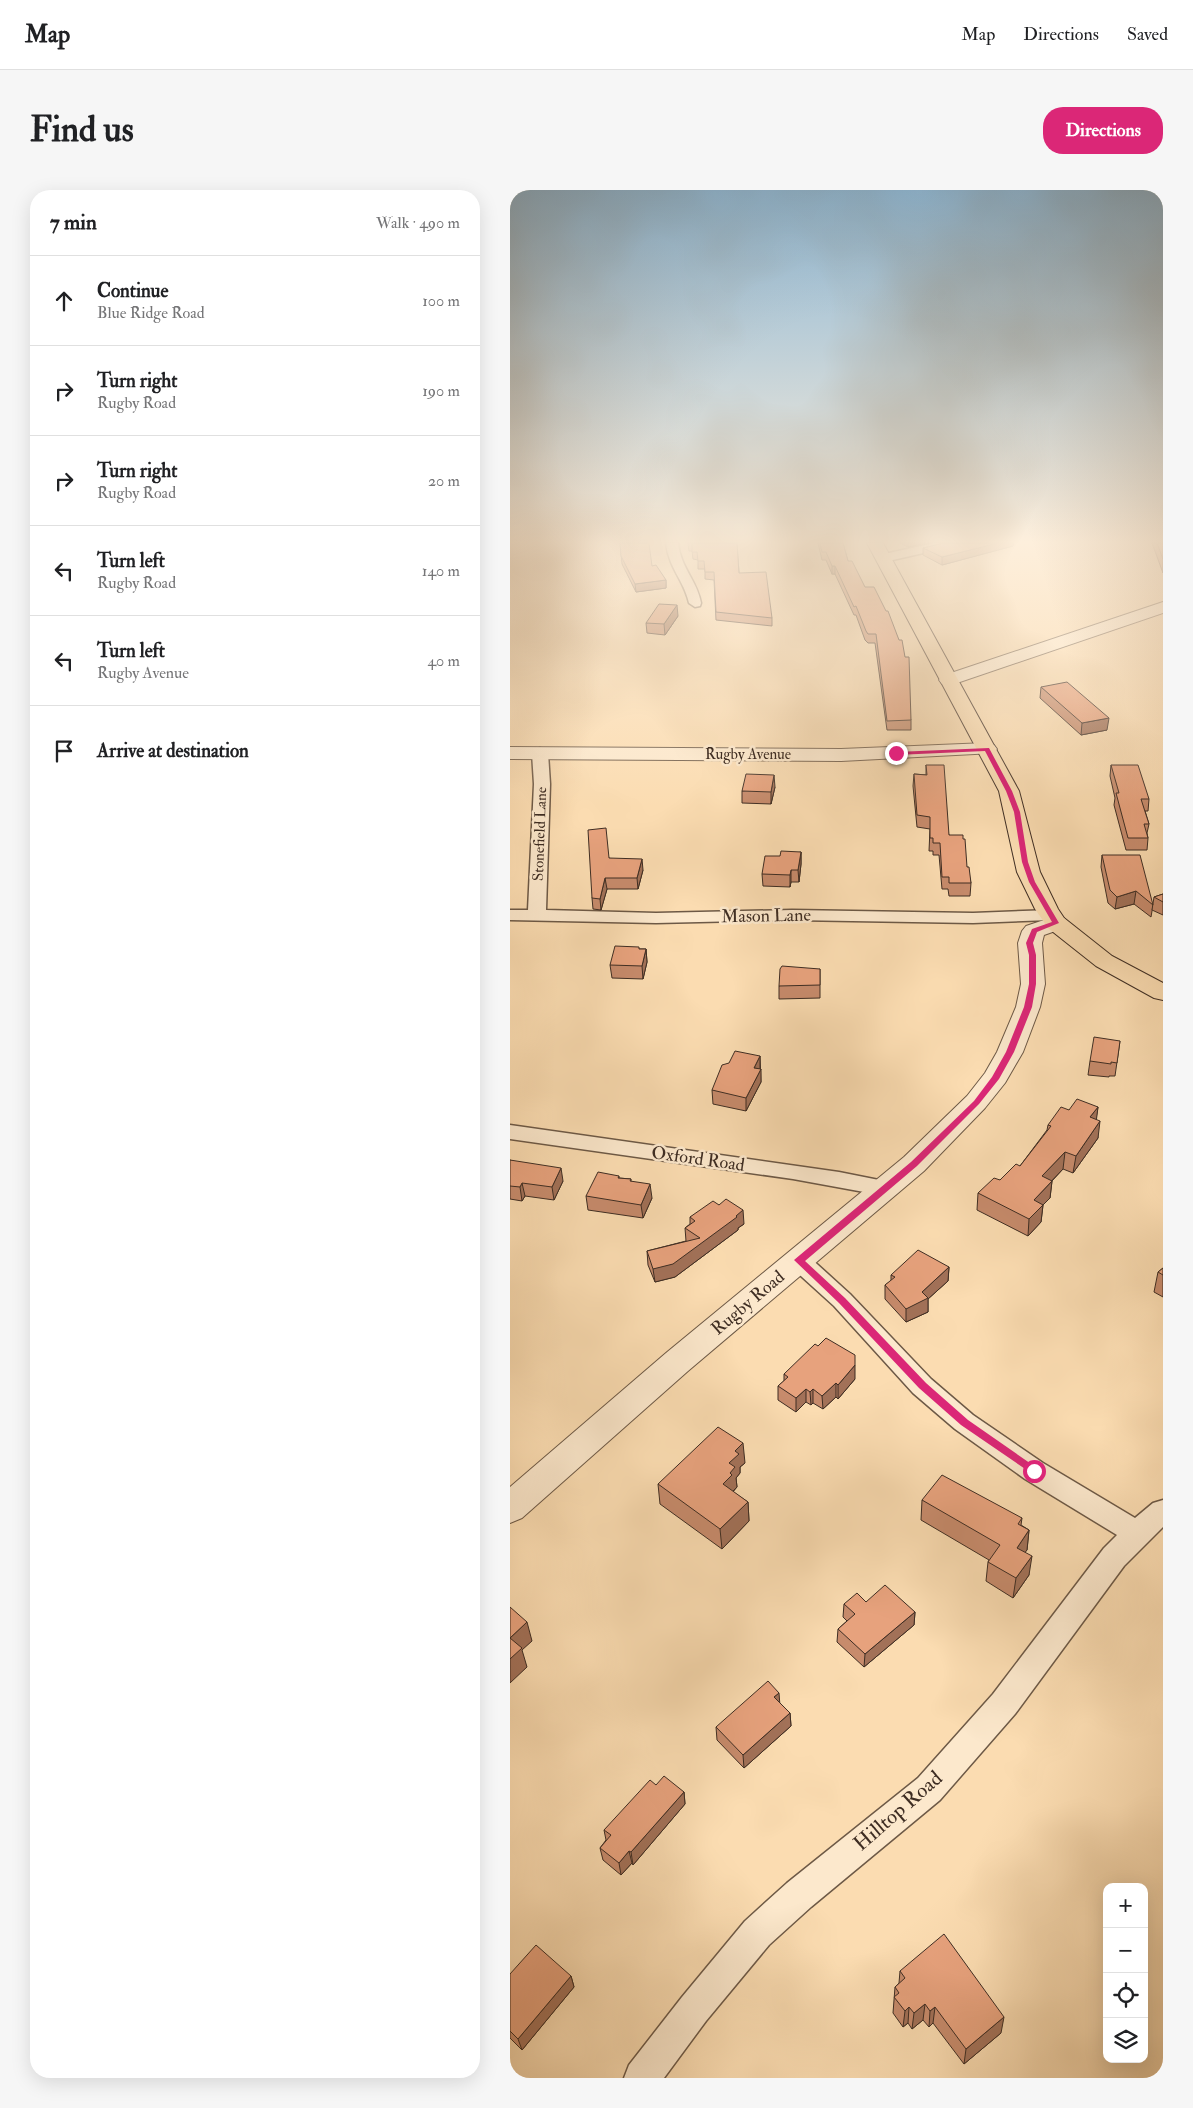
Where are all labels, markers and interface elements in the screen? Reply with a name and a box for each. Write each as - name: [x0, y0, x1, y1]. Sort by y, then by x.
- text: Map: [25, 19, 70, 50]
- text: Map: [962, 23, 995, 46]
- text: Directions: [1023, 23, 1099, 46]
- text: Saved: [1127, 23, 1168, 46]
- button: Directions: [1043, 107, 1163, 154]
- text: Find us: [30, 108, 134, 152]
- text: 7 min: [50, 209, 97, 236]
- text: Walk · 490 m: [376, 213, 460, 233]
- text: Continue: [97, 279, 168, 303]
- icon: ahead: [50, 287, 78, 315]
- text: 100 m: [422, 291, 460, 311]
- text: Blue Ridge Road: [97, 303, 205, 323]
- text: Turn right: [97, 369, 177, 393]
- icon: right: [50, 377, 78, 405]
- text: 190 m: [422, 381, 460, 401]
- text: Rugby Road: [97, 393, 176, 413]
- text: Turn right: [97, 459, 177, 483]
- icon: right: [50, 467, 78, 495]
- text: 20 m: [428, 471, 460, 491]
- text: Rugby Road: [97, 483, 176, 503]
- text: Turn left: [97, 549, 165, 573]
- icon: left: [50, 557, 78, 585]
- text: 140 m: [422, 561, 460, 581]
- text: Rugby Road: [97, 573, 176, 593]
- text: Turn left: [97, 639, 165, 663]
- icon: left: [50, 647, 78, 675]
- text: 40 m: [427, 651, 460, 671]
- text: Rugby Avenue: [97, 663, 189, 683]
- icon: arrive: [50, 737, 78, 765]
- text: Arrive at destination: [97, 739, 249, 763]
- route end: [885, 742, 908, 765]
- street label: Rugby Avenue: [705, 745, 791, 764]
- street label: Stonefield Lane: [529, 787, 551, 881]
- street label: Mason Lane: [721, 904, 812, 928]
- street label: Oxford Road: [650, 1141, 746, 1177]
- street label: Rugby Road: [707, 1266, 790, 1340]
- route start: [1023, 1460, 1046, 1483]
- street label: Hilltop Road: [848, 1765, 949, 1857]
- map controls: [1103, 1883, 1148, 2063]
- button: +: [1103, 1883, 1148, 1928]
- button: −: [1103, 1928, 1148, 1973]
- button: locate: [1103, 1973, 1148, 2018]
- button: layers: [1103, 2018, 1148, 2063]

